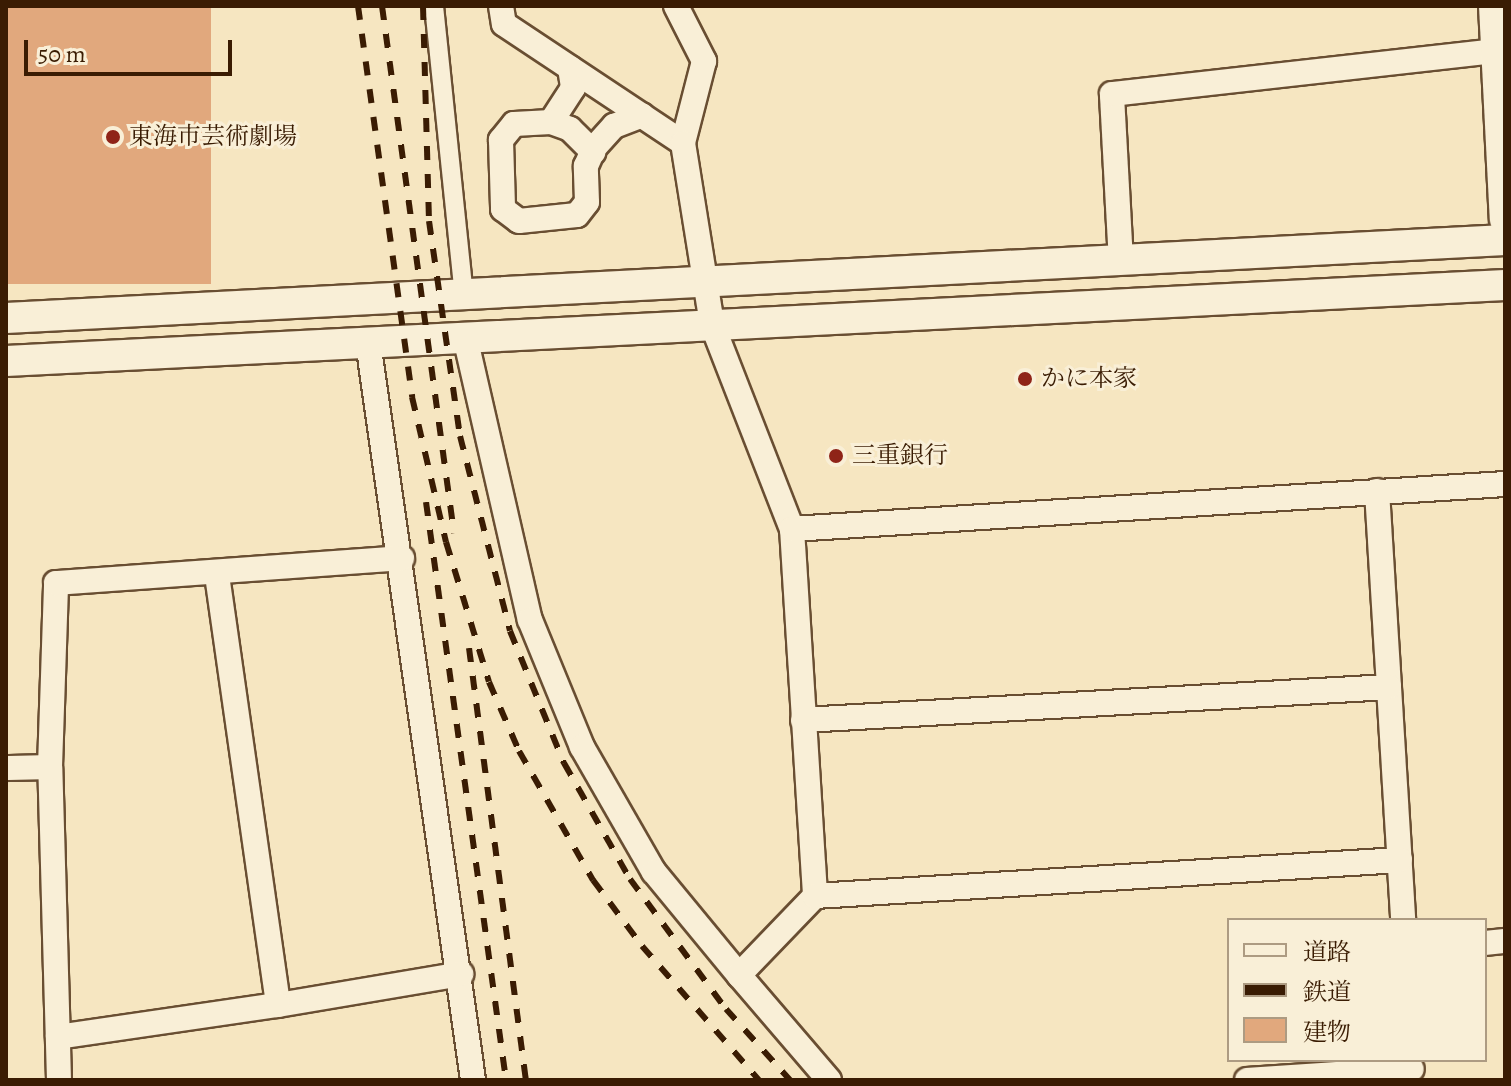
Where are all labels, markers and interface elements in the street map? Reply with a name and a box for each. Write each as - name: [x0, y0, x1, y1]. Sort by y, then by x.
- scale bar: [28, 24, 236, 74]
- text: 50 m: [38, 38, 86, 70]
- place label: 東海市芸術劇場: [129, 123, 297, 151]
- marker: 東海市芸術劇場: [104, 128, 122, 146]
- place label: かに本家: [1041, 365, 1137, 393]
- marker: かに本家: [1016, 370, 1034, 388]
- place label: 三重銀行: [852, 442, 948, 470]
- marker: 三重銀行: [827, 447, 845, 465]
- legend: [1227, 918, 1487, 1062]
- text: 道路: [1303, 936, 1351, 968]
- text: 鉄道: [1303, 976, 1351, 1008]
- text: 建物: [1303, 1016, 1351, 1048]

